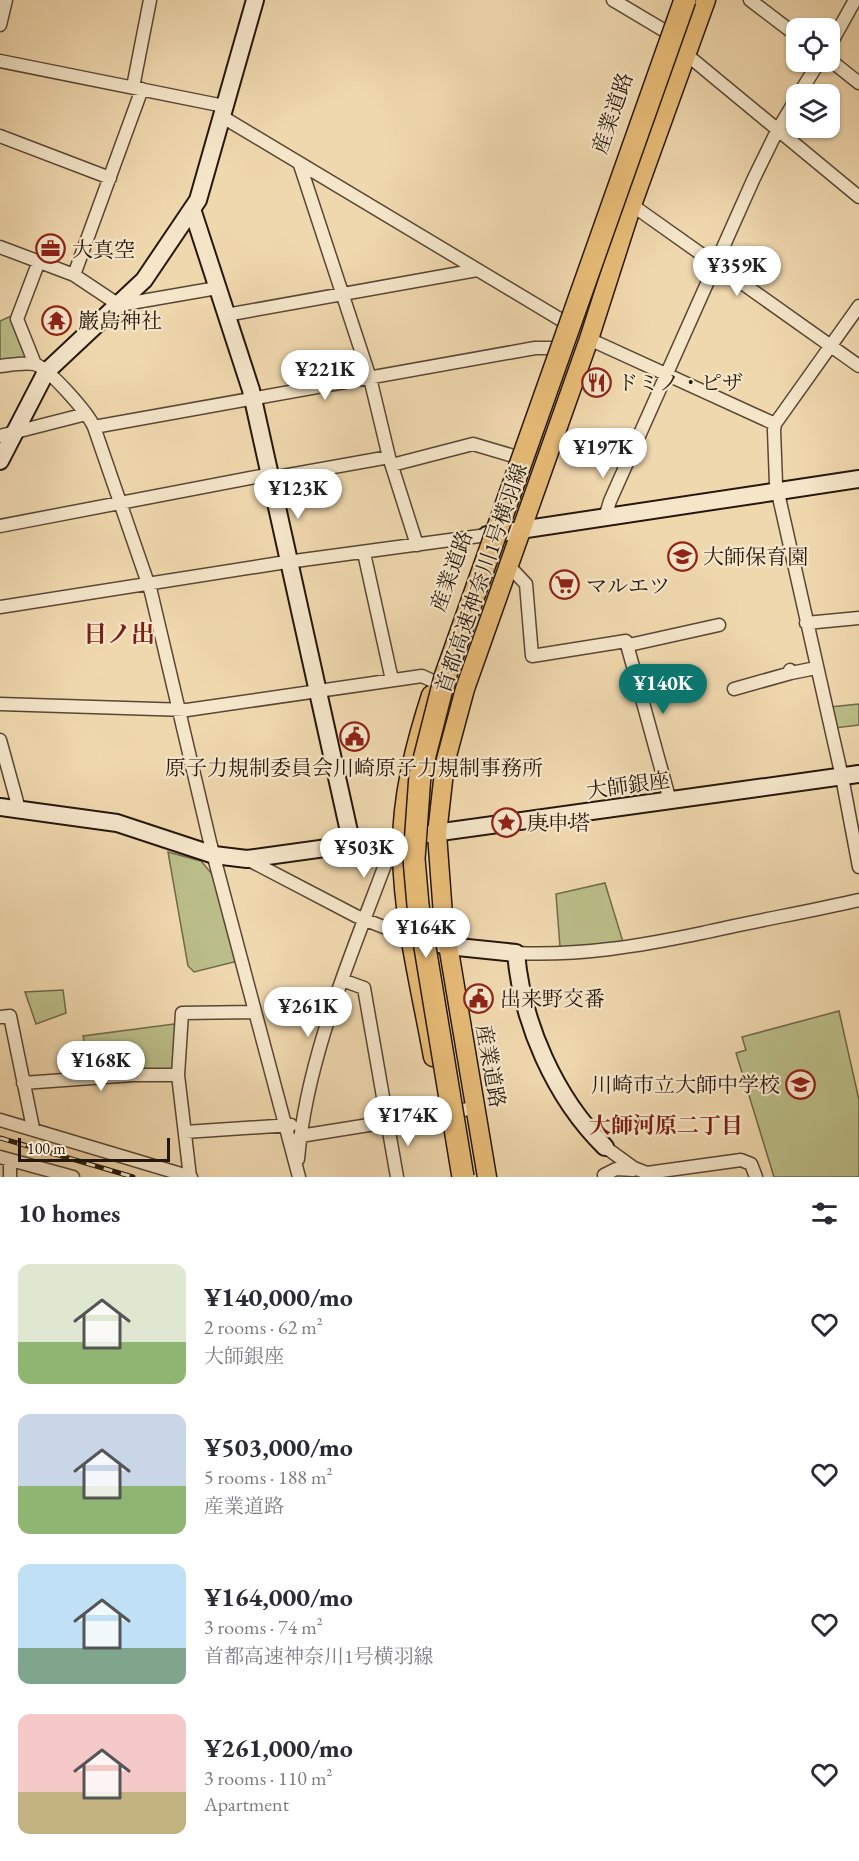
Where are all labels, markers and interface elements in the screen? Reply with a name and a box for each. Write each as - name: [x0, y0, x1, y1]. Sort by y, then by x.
- map controls: [786, 18, 840, 138]
- button: locate: [786, 18, 840, 72]
- street label: 産業道路: [586, 69, 638, 157]
- button: layers: [786, 84, 840, 138]
- office icon: 大真空: [35, 233, 67, 265]
- place label: 大真空: [72, 236, 135, 263]
- pin: ¥359K: [695, 246, 779, 297]
- text: ¥359K: [707, 252, 767, 278]
- temple icon: 巌島神社: [41, 304, 73, 336]
- place label: 巌島神社: [78, 307, 162, 334]
- pin: ¥221K: [283, 350, 367, 401]
- text: ¥221K: [295, 356, 355, 382]
- restaurant icon: ドミノ・ピザ: [580, 366, 612, 398]
- place label: ドミノ・ピザ: [617, 369, 743, 396]
- pin: ¥197K: [561, 428, 645, 479]
- text: ¥197K: [573, 434, 633, 460]
- street label: 首都高速神奈川1号横羽線: [429, 460, 533, 696]
- pin: ¥123K: [256, 469, 340, 520]
- text: ¥123K: [268, 475, 328, 501]
- street label: 産業道路: [424, 527, 478, 615]
- school or university icon: 大師保育園: [666, 540, 698, 572]
- place label: 大師保育園: [703, 543, 808, 570]
- supermarket icon: マルエツ: [549, 569, 581, 601]
- place label: マルエツ: [586, 572, 670, 599]
- district label: 日ノ出: [83, 618, 155, 649]
- pin: ¥140K: [621, 664, 705, 715]
- text: ¥140K: [633, 670, 693, 696]
- public building icon: 原子力規制委員会川崎原子力規制事務所: [338, 720, 370, 752]
- place label: 原子力規制委員会川崎原子力規制事務所: [165, 754, 543, 781]
- street label: 大師銀座: [585, 766, 671, 804]
- place icon: 庚申塔: [490, 806, 522, 838]
- place label: 庚申塔: [527, 809, 590, 836]
- pin: ¥503K: [322, 828, 406, 879]
- text: ¥503K: [334, 834, 394, 860]
- pin: ¥164K: [384, 908, 468, 959]
- text: ¥164K: [396, 914, 456, 940]
- public building icon: 出来野交番: [463, 982, 495, 1014]
- place label: 出来野交番: [500, 985, 605, 1012]
- pin: ¥261K: [266, 987, 350, 1038]
- text: ¥261K: [278, 993, 338, 1019]
- street label: 産業道路: [470, 1022, 512, 1110]
- pin: ¥168K: [59, 1041, 143, 1092]
- text: ¥168K: [71, 1047, 131, 1073]
- school or university icon: 川崎市立大師中学校: [785, 1068, 817, 1100]
- place label: 川崎市立大師中学校: [591, 1071, 780, 1098]
- pin: ¥174K: [366, 1096, 450, 1147]
- text: ¥174K: [378, 1102, 438, 1128]
- district label: 大師河原二丁目: [589, 1111, 743, 1140]
- scale bar: [18, 1135, 170, 1162]
- text: 100 m: [27, 1138, 66, 1159]
- text: 10 homes: [18, 1196, 120, 1230]
- icon: filters: [808, 1197, 841, 1230]
- text: ¥140,000/mo: [204, 1280, 353, 1314]
- icon: home: [66, 1288, 138, 1360]
- icon: heart: [808, 1308, 841, 1341]
- text: 2 rooms · 62 m²: [204, 1314, 323, 1340]
- text: 大師銀座: [204, 1343, 284, 1369]
- text: ¥503,000/mo: [204, 1430, 353, 1464]
- icon: home: [66, 1438, 138, 1510]
- icon: heart: [808, 1458, 841, 1491]
- text: 5 rooms · 188 m²: [204, 1464, 332, 1490]
- text: 産業道路: [204, 1493, 284, 1519]
- text: ¥164,000/mo: [204, 1580, 353, 1614]
- icon: home: [66, 1588, 138, 1660]
- icon: heart: [808, 1608, 841, 1641]
- text: 3 rooms · 74 m²: [204, 1614, 323, 1640]
- text: 首都高速神奈川1号横羽線: [204, 1643, 434, 1669]
- text: ¥261,000/mo: [204, 1731, 353, 1765]
- icon: home: [66, 1738, 138, 1810]
- icon: heart: [808, 1758, 841, 1791]
- text: 3 rooms · 110 m²: [204, 1765, 332, 1791]
- text: Apartment: [204, 1791, 289, 1817]

